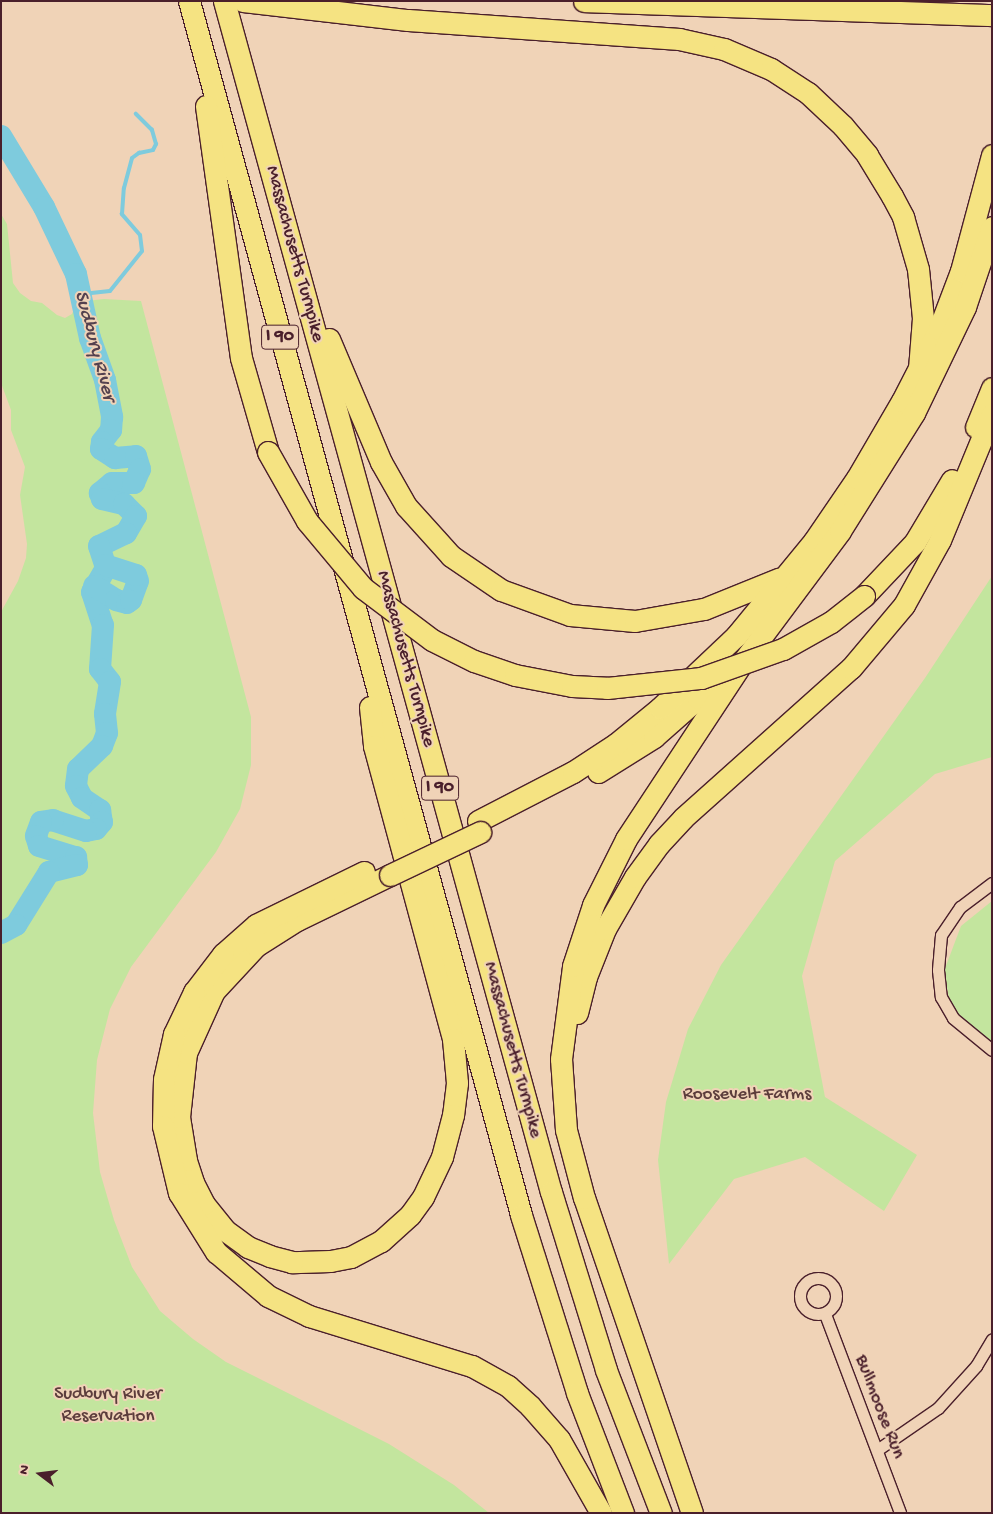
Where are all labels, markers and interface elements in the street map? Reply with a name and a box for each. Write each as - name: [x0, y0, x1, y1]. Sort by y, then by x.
- street label: Massachusetts Turnpike: [260, 163, 328, 345]
- water label: Sudbury River: [68, 288, 120, 404]
- road number: I 90: [260, 322, 300, 352]
- street label: Massachusetts Turnpike: [371, 568, 439, 750]
- road number: I 90: [420, 772, 460, 804]
- street label: Massachusetts Turnpike: [478, 959, 546, 1141]
- park label: Roosevelt Farms: [683, 1084, 811, 1106]
- street label: Bullmoose Run: [849, 1352, 909, 1462]
- park label: Sudbury River Reservation: [54, 1384, 162, 1428]
- north arrow: [15, 1449, 65, 1499]
- text: N: [16, 1463, 34, 1477]

